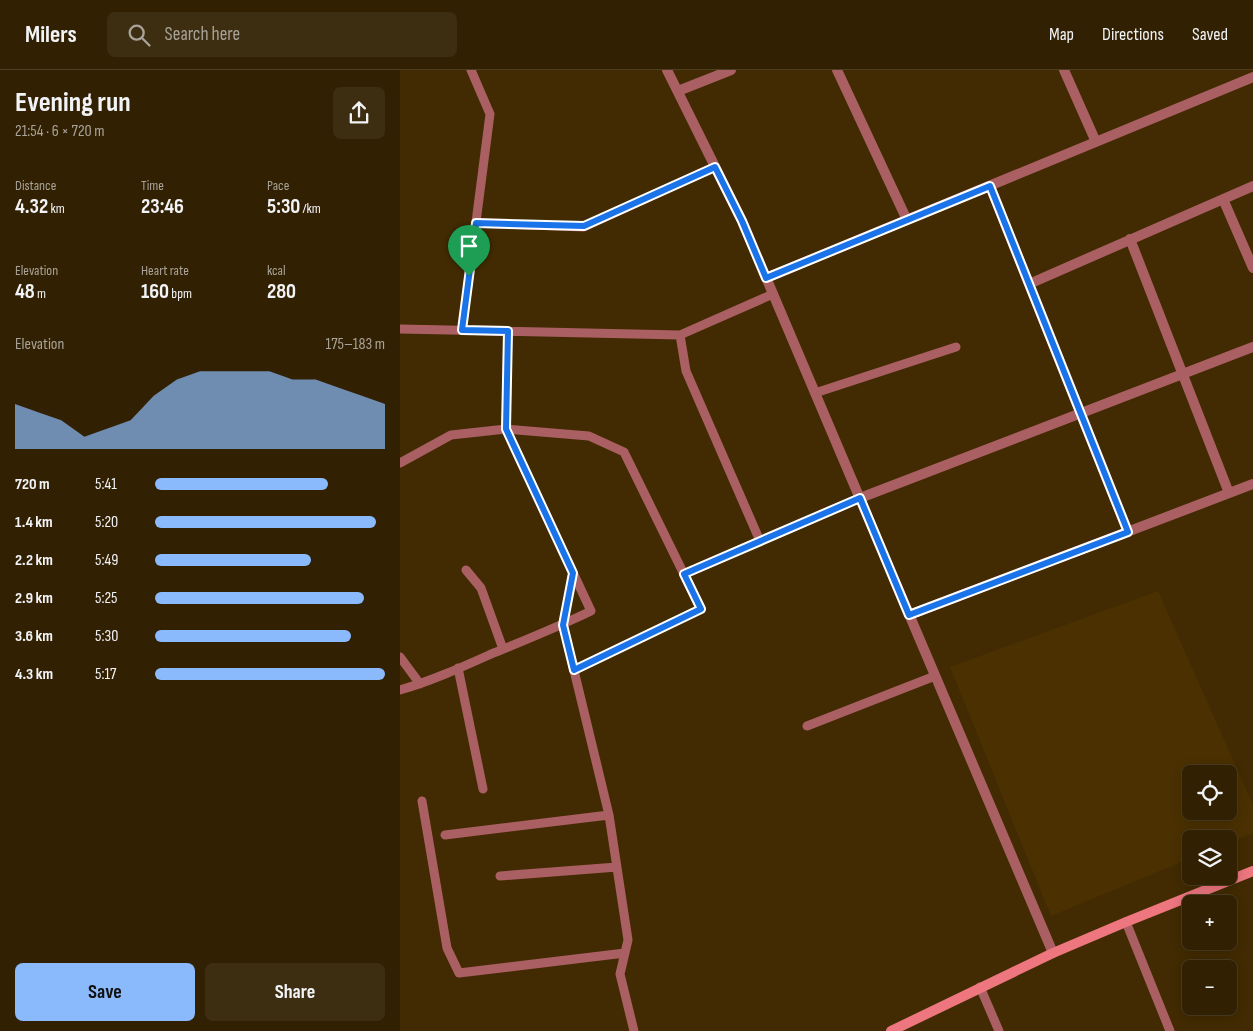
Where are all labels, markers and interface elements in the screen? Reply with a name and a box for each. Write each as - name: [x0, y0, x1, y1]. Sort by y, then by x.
- search box: [107, 12, 457, 57]
- text: Milers: [25, 20, 77, 49]
- icon: search: [125, 21, 153, 49]
- text: Search here: [165, 23, 240, 46]
- text: Map: [1049, 24, 1074, 45]
- text: Directions: [1102, 24, 1164, 45]
- text: Saved: [1192, 24, 1228, 45]
- text: Evening run: [15, 86, 131, 119]
- button: share: [333, 87, 385, 139]
- text: 21:54 · 6 × 720 m: [15, 122, 105, 141]
- text: Distance: [15, 177, 56, 194]
- text: Time: [141, 177, 164, 194]
- text: Pace: [267, 177, 289, 194]
- text: 4.32: [15, 194, 48, 219]
- text: 23:46: [141, 194, 184, 219]
- text: 5:30: [267, 194, 300, 219]
- text: km: [48, 200, 65, 217]
- text: /km: [300, 200, 321, 217]
- pin: [448, 225, 490, 276]
- icon: arrive: [455, 232, 483, 260]
- text: Elevation: [15, 262, 58, 279]
- text: Heart rate: [141, 262, 189, 279]
- text: kcal: [267, 262, 286, 279]
- text: 48: [15, 279, 35, 304]
- text: 160: [141, 279, 169, 304]
- text: 280: [267, 279, 296, 304]
- text: m: [35, 285, 46, 302]
- text: bpm: [169, 285, 192, 302]
- text: Elevation: [15, 335, 64, 354]
- text: 175–183 m: [326, 335, 385, 354]
- text: 720 m: [15, 475, 50, 494]
- text: 5:41: [95, 475, 117, 494]
- text: 1.4 km: [15, 513, 53, 532]
- text: 5:20: [95, 513, 118, 532]
- text: 2.2 km: [15, 551, 53, 570]
- text: 5:49: [95, 551, 118, 570]
- text: 2.9 km: [15, 589, 53, 608]
- text: 5:25: [95, 589, 117, 608]
- text: 3.6 km: [15, 627, 53, 646]
- text: 5:30: [95, 627, 118, 646]
- text: 4.3 km: [15, 665, 53, 684]
- text: 5:17: [95, 665, 116, 684]
- map controls: [1182, 765, 1237, 1015]
- button: locate: [1182, 765, 1237, 820]
- button: layers: [1182, 830, 1237, 885]
- button: +: [1182, 895, 1237, 950]
- button: −: [1182, 960, 1237, 1015]
- button: Save: [15, 963, 195, 1021]
- button: Share: [205, 963, 385, 1021]

